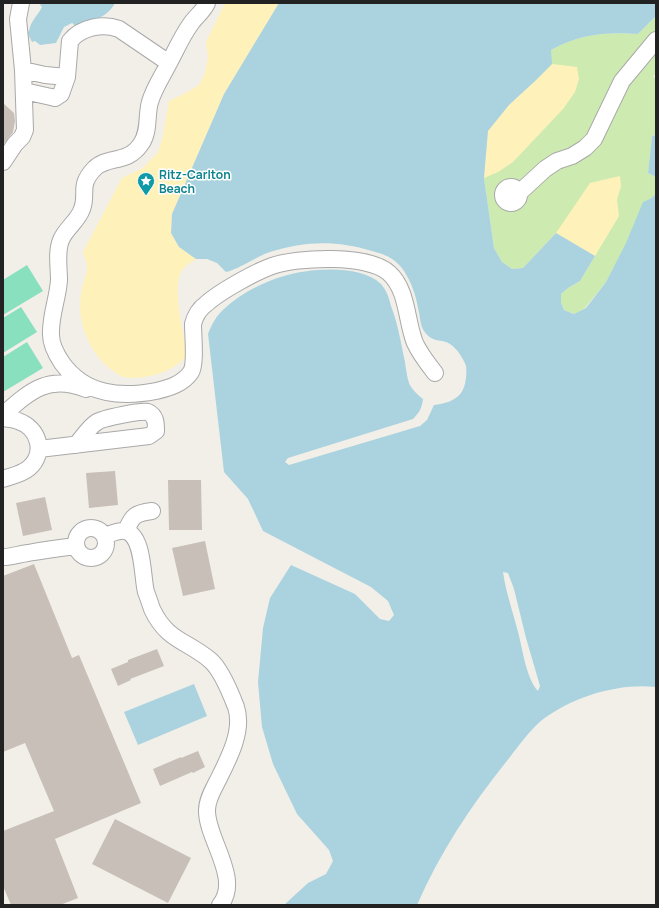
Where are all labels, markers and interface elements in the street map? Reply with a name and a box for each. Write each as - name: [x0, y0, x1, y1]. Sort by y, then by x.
- place label: Ritz-Carlton Beach: [159, 166, 231, 197]
- place icon: Ritz-Carlton Beach: [136, 171, 156, 196]

